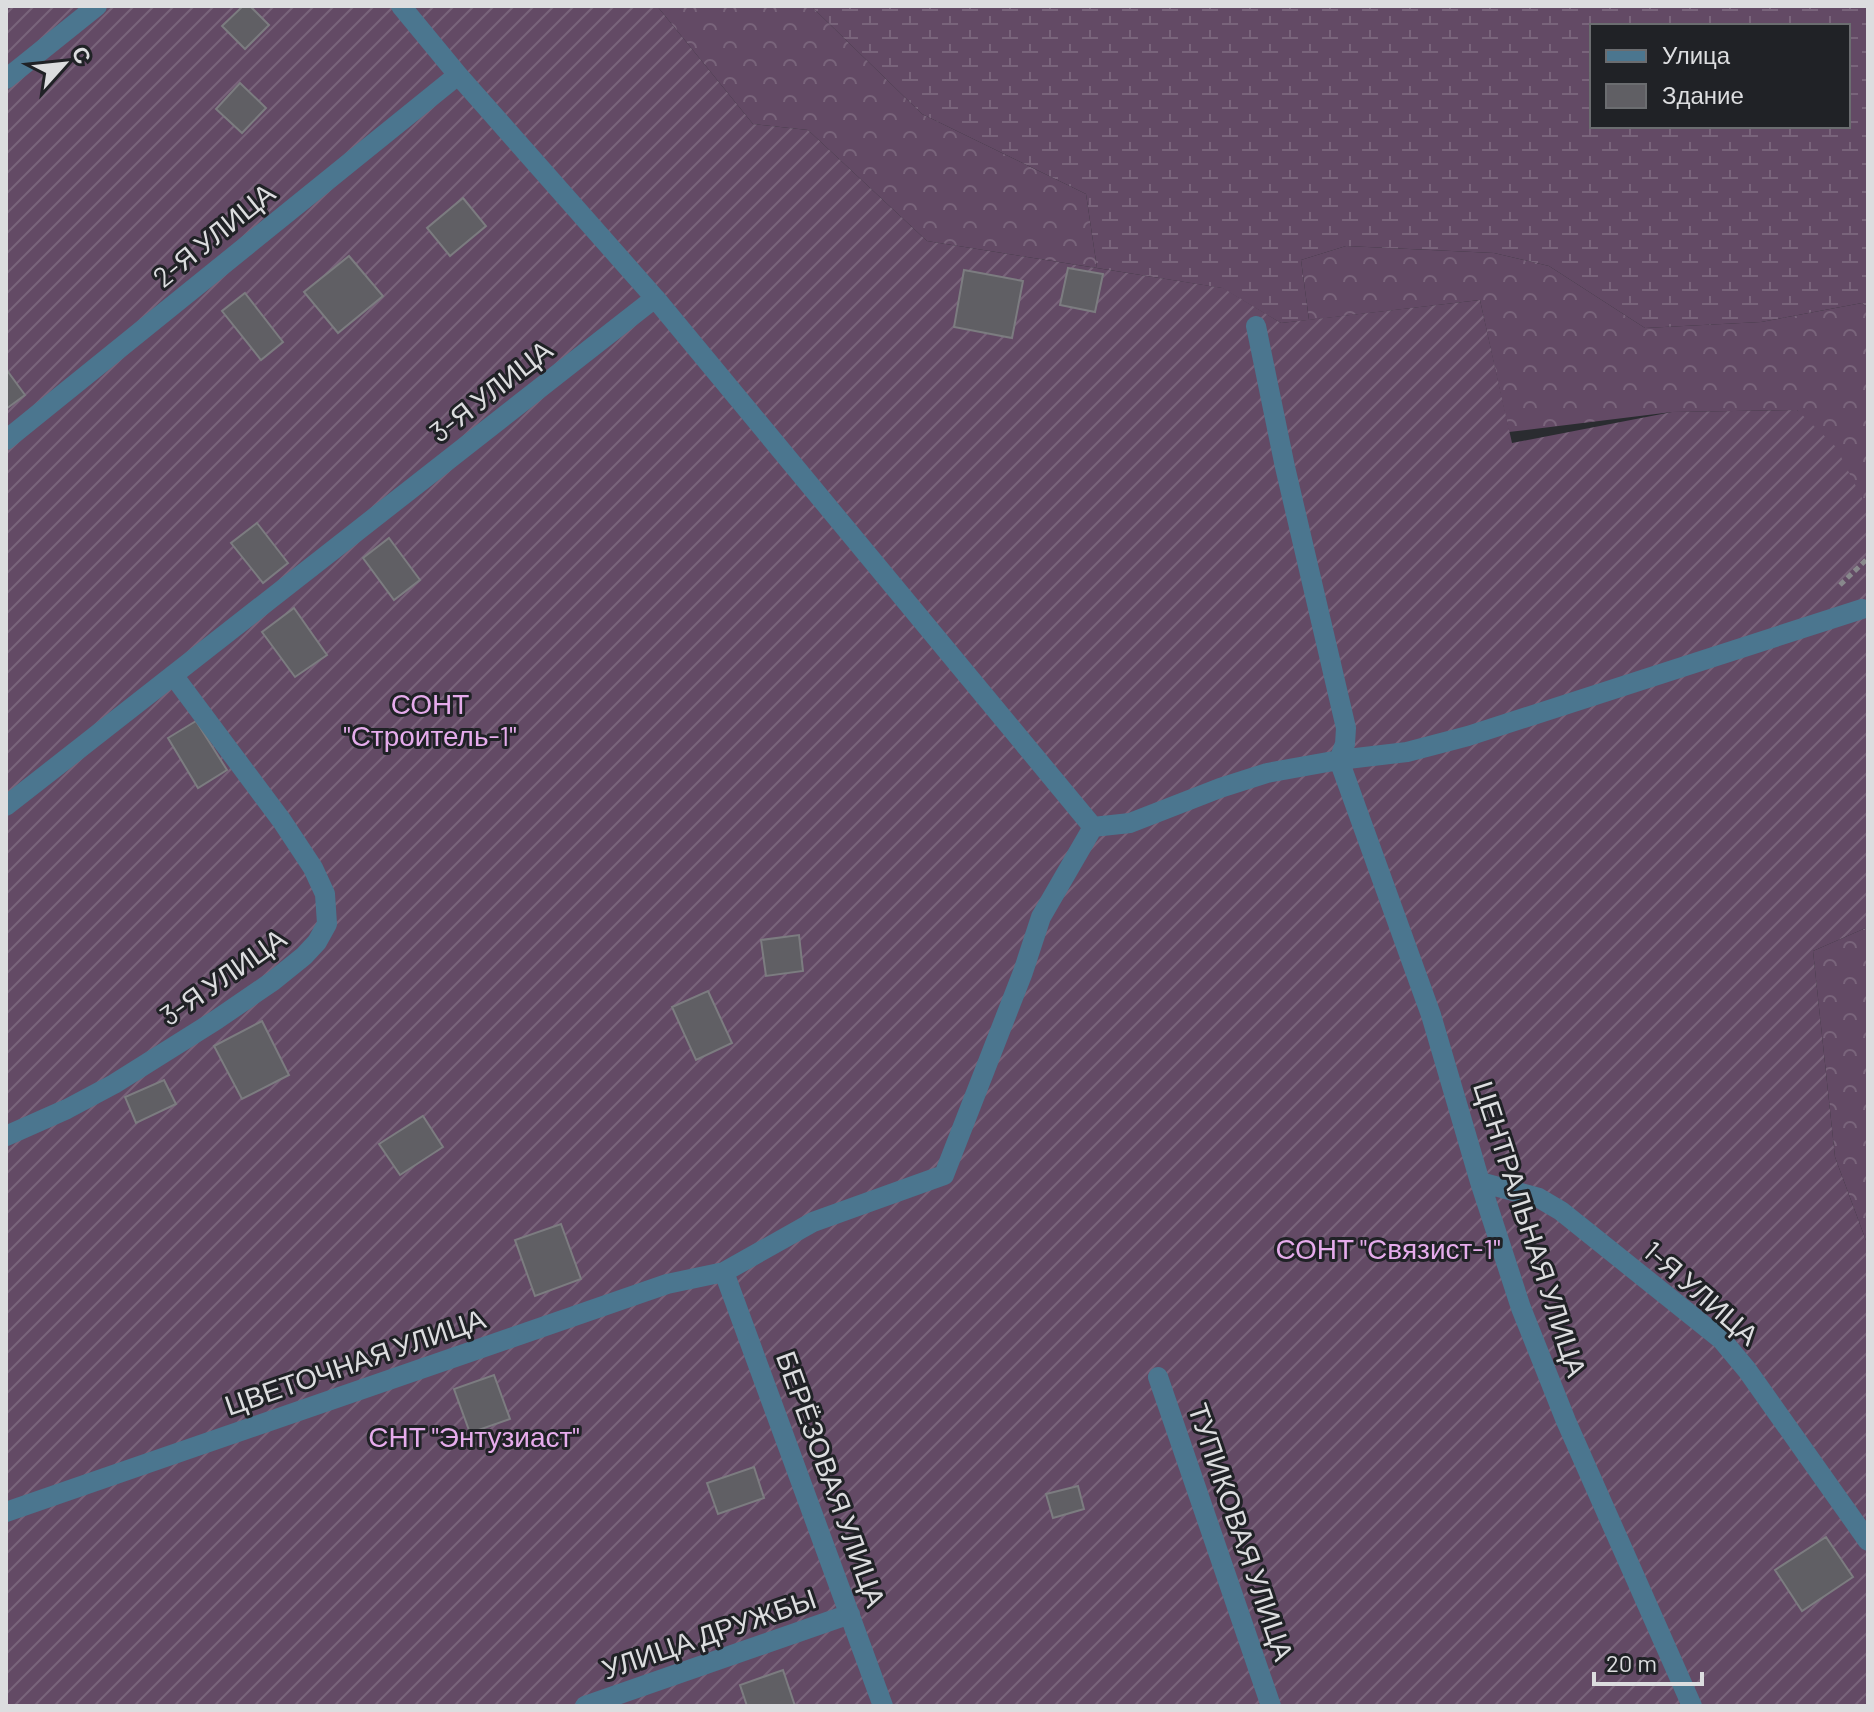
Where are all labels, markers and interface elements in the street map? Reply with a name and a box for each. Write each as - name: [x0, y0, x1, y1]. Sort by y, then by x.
- north arrow: [24, 24, 104, 104]
- legend: [1590, 24, 1850, 128]
- text: Улица: [1662, 40, 1731, 69]
- text: С: [68, 41, 98, 68]
- text: Здание: [1662, 80, 1744, 109]
- street label: 2-Я УЛИЦА: [146, 175, 281, 294]
- street label: 3-Я УЛИЦА: [422, 332, 559, 449]
- park label: СОНТ "Строитель-1": [343, 686, 517, 752]
- street label: 3-Я УЛИЦА: [153, 920, 292, 1032]
- street label: ЦЕНТРАЛЬНАЯ УЛИЦА: [1467, 1076, 1595, 1381]
- park label: СОНТ "Связист-1": [1275, 1231, 1501, 1265]
- street label: 1-Я УЛИЦА: [1637, 1233, 1766, 1352]
- street label: ЦВЕТОЧНАЯ УЛИЦА: [220, 1300, 490, 1422]
- street label: БЕРЁЗОВАЯ УЛИЦА: [770, 1346, 894, 1612]
- street label: ТУПИКОВАЯ УЛИЦА: [1182, 1399, 1302, 1665]
- park label: СНТ "Энтузиаст": [368, 1419, 580, 1453]
- street label: УЛИЦА ДРУЖБЫ: [597, 1580, 820, 1686]
- scale bar: [1594, 1636, 1702, 1686]
- text: 20 m: [1606, 1648, 1657, 1677]

